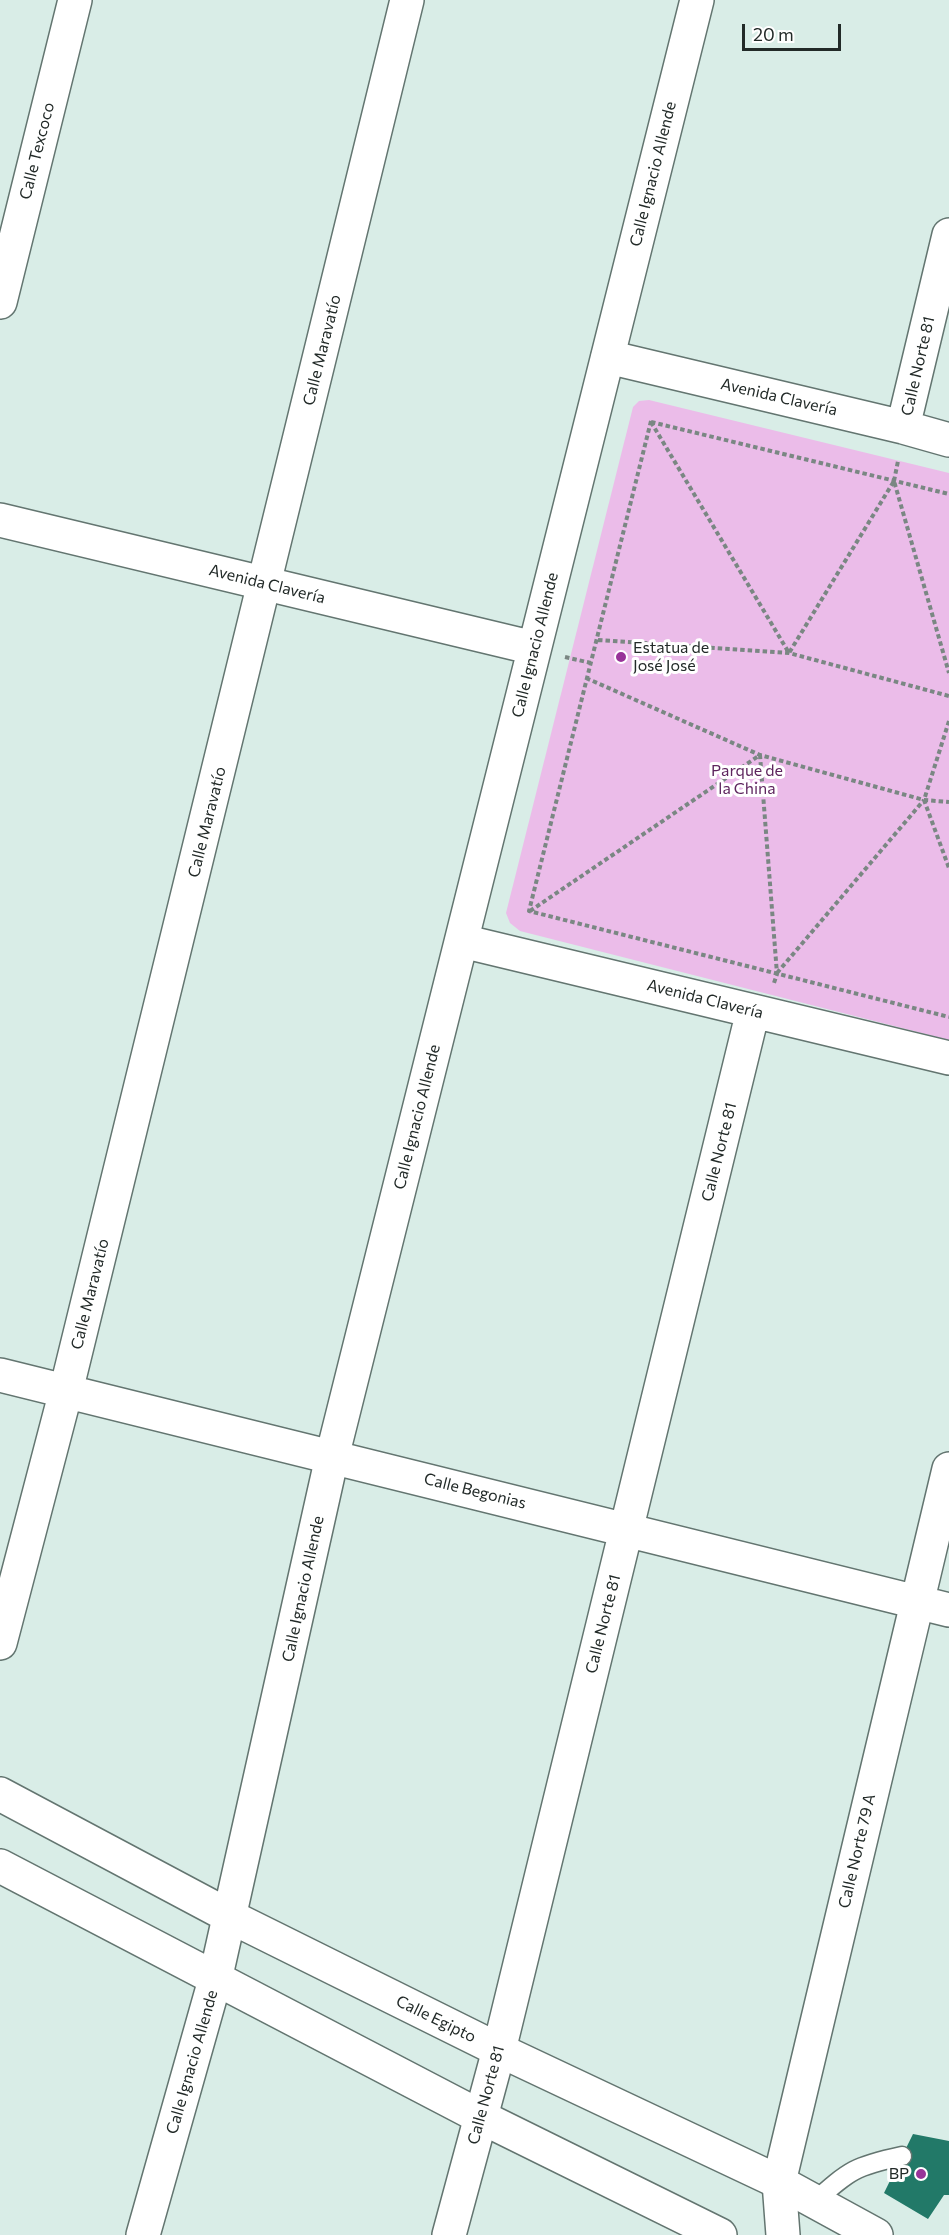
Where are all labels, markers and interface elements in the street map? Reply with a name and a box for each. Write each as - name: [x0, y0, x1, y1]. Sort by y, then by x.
- scale bar: [745, 12, 844, 50]
- text: 20 m: [753, 23, 794, 45]
- street label: Calle Texcoco: [16, 100, 58, 202]
- street label: Calle Ignacio Allende: [626, 100, 680, 248]
- street label: Calle Maravatío: [299, 293, 345, 407]
- street label: Calle Norte 81: [897, 314, 939, 418]
- street label: Avenida Clavería: [719, 374, 839, 420]
- street label: Avenida Clavería: [207, 560, 327, 608]
- street label: Calle Ignacio Allende: [508, 571, 562, 719]
- place label: Estatua de José José: [633, 638, 709, 676]
- marker: Estatua de José José: [614, 650, 628, 664]
- park label: Parque de la China: [711, 761, 783, 799]
- street label: Calle Maravatío: [184, 765, 230, 879]
- street label: Avenida Clavería: [645, 975, 765, 1023]
- street label: Calle Ignacio Allende: [390, 1043, 444, 1191]
- street label: Calle Norte 81: [697, 1100, 741, 1204]
- street label: Calle Maravatío: [67, 1237, 113, 1351]
- street label: Calle Begonias: [422, 1469, 528, 1513]
- street label: Calle Ignacio Allende: [278, 1514, 328, 1664]
- street label: Calle Norte 81: [581, 1572, 625, 1676]
- street label: Calle Norte 79 A: [834, 1792, 880, 1910]
- street label: Calle Ignacio Allende: [162, 1988, 222, 2136]
- street label: Calle Egipto: [393, 1991, 479, 2047]
- street label: Calle Norte 81: [464, 2044, 508, 2146]
- place label: BP: [889, 2164, 909, 2184]
- marker: BP: [914, 2167, 928, 2181]

